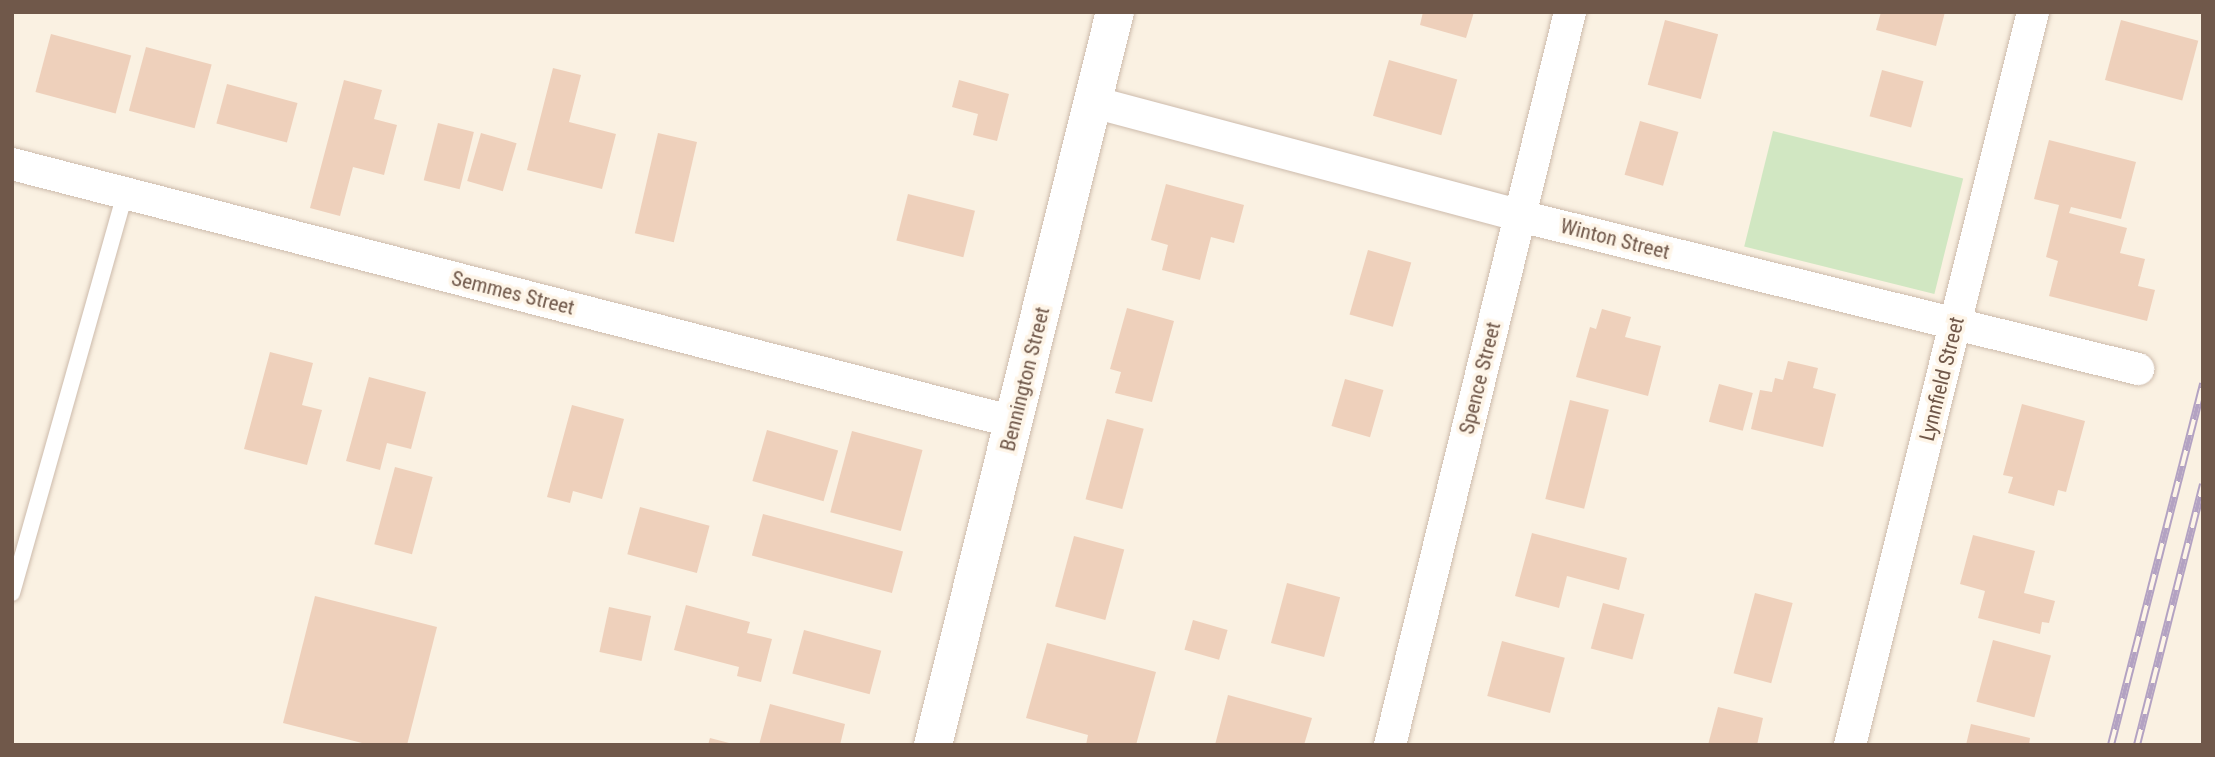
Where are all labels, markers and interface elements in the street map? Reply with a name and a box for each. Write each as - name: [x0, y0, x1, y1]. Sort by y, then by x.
- street label: Winton Street: [1558, 213, 1672, 265]
- street label: Semmes Street: [449, 266, 577, 320]
- street label: Bennington Street: [995, 304, 1055, 454]
- street label: Lynnfield Street: [1914, 314, 1970, 444]
- street label: Spence Street: [1454, 319, 1506, 437]

